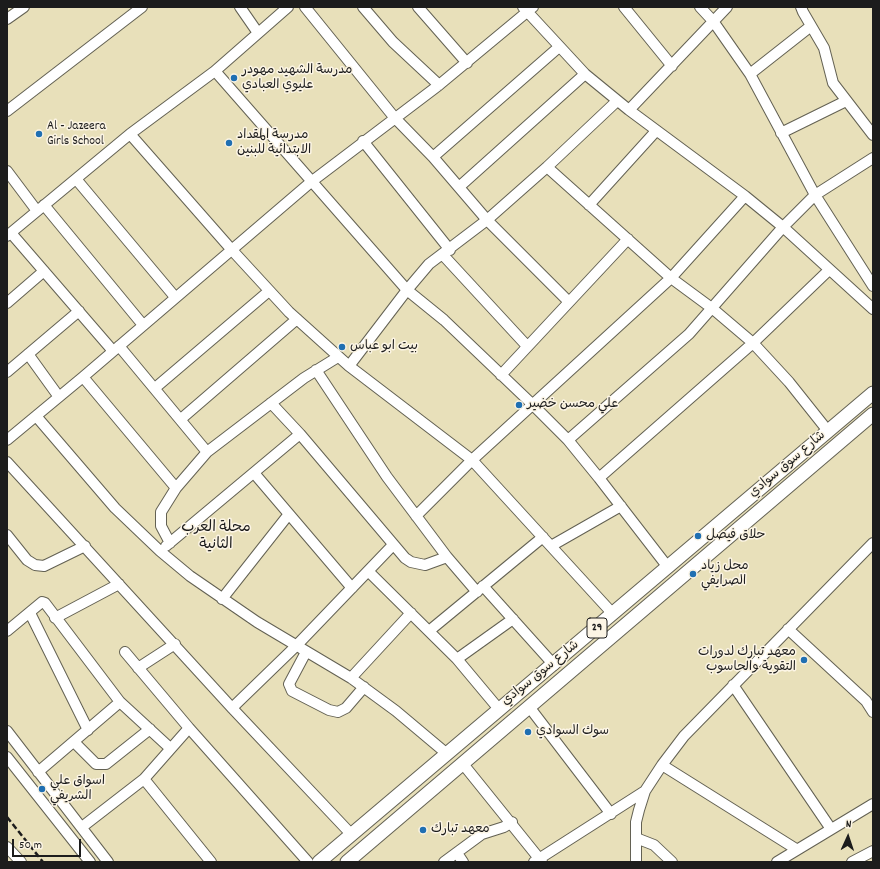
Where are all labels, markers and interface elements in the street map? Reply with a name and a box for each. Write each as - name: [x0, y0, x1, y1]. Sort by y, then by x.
- place label: مدرسة الشهيد مهودر عليوي العبادي: [242, 63, 352, 94]
- marker: مدرسة الشهيد مهودر عليوي العبادي: [229, 73, 239, 83]
- place label: Al - Jazeera Girls School: [47, 119, 106, 150]
- place label: مدرسة المقداد الابتدائية للبنين: [237, 128, 311, 159]
- marker: Al - Jazeera Girls School: [34, 129, 44, 139]
- marker: مدرسة المقداد الابتدائية للبنين: [224, 138, 234, 148]
- place label: بيت ابو عباس: [350, 339, 418, 355]
- marker: بيت ابو عباس: [337, 342, 347, 352]
- place label: علي محسن خضير: [527, 397, 618, 413]
- marker: علي محسن خضير: [514, 400, 524, 410]
- street label: شارع سوق سوادي: [747, 428, 829, 502]
- district label: محلة العرب الثانية: [181, 520, 251, 555]
- place label: حلاق فيصل: [706, 528, 766, 544]
- marker: حلاق فيصل: [693, 531, 703, 541]
- place label: محل زياد الصرايفي: [701, 559, 749, 590]
- marker: محل زياد الصرايفي: [688, 569, 698, 579]
- road number: 29: [587, 618, 607, 638]
- street label: شارع سوق سوادي: [499, 638, 583, 710]
- place label: معهد تبارك لدورات التقوية والحاسوب: [698, 645, 796, 676]
- marker: معهد تبارك لدورات التقوية والحاسوب: [799, 655, 809, 665]
- place label: سوك السوادي: [536, 724, 609, 740]
- marker: سوك السوادي: [523, 727, 533, 737]
- place label: اسواق علي الشريفي: [50, 774, 105, 805]
- marker: اسواق علي الشريفي: [37, 784, 47, 794]
- north arrow: [828, 817, 868, 857]
- text: N: [845, 817, 852, 833]
- place label: معهد تبارك: [431, 822, 490, 838]
- marker: معهد تبارك: [418, 825, 428, 835]
- scale bar: [14, 831, 83, 857]
- text: 50 m: [19, 837, 42, 854]

